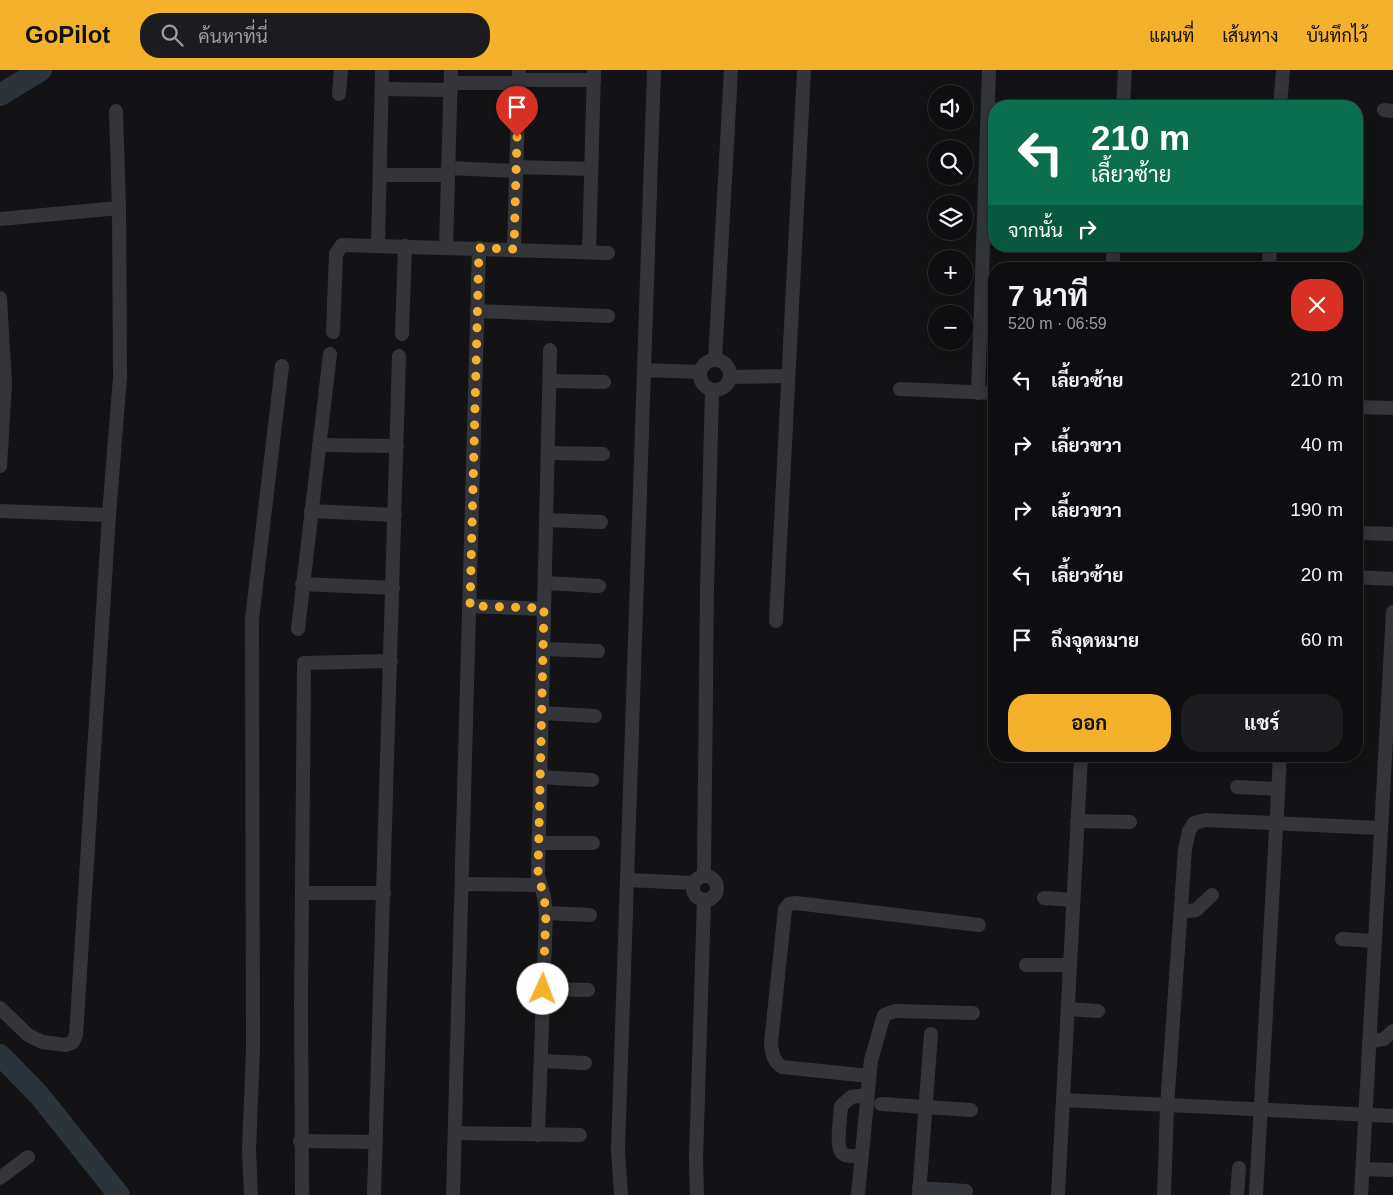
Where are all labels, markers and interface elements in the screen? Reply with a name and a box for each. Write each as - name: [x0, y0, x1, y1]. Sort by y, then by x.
- search box: [140, 13, 490, 58]
- text: GoPilot: [25, 21, 110, 48]
- icon: search: [158, 21, 186, 49]
- text: ค้นหาที่นี่: [198, 26, 268, 47]
- text: แผนที่: [1149, 26, 1194, 46]
- text: เส้นทาง: [1222, 26, 1278, 46]
- text: บันทึกไว้: [1306, 26, 1368, 46]
- map controls: [928, 85, 973, 350]
- button: sound: [928, 85, 973, 130]
- pin: [496, 86, 538, 137]
- icon: arrive: [503, 93, 531, 121]
- text: 210 m: [1091, 118, 1190, 157]
- icon: left: [1008, 120, 1073, 185]
- button: search: [928, 140, 973, 185]
- text: เลี้ยวซ้าย: [1091, 162, 1171, 187]
- button: layers: [928, 195, 973, 240]
- icon: right: [1073, 215, 1101, 243]
- text: จากนั้น: [1008, 220, 1063, 241]
- button: +: [928, 250, 973, 295]
- text: 7 นาที: [1008, 279, 1088, 312]
- button: close: [1291, 279, 1343, 331]
- button: −: [928, 305, 973, 350]
- text: 520 m · 06:59: [1008, 315, 1107, 332]
- icon: left: [1008, 366, 1036, 394]
- text: 210 m: [1290, 369, 1343, 390]
- text: เลี้ยวซ้าย: [1051, 370, 1123, 391]
- icon: right: [1008, 431, 1036, 459]
- text: 40 m: [1301, 434, 1343, 455]
- text: เลี้ยวขวา: [1051, 435, 1122, 456]
- icon: right: [1008, 496, 1036, 524]
- text: 190 m: [1290, 499, 1343, 520]
- text: เลี้ยวขวา: [1051, 500, 1122, 521]
- icon: left: [1008, 561, 1036, 589]
- text: 20 m: [1301, 564, 1343, 585]
- text: เลี้ยวซ้าย: [1051, 565, 1123, 586]
- icon: arrive: [1008, 626, 1036, 654]
- text: 60 m: [1301, 629, 1343, 650]
- text: ถึงจุดหมาย: [1051, 630, 1139, 651]
- button: ออก: [1008, 694, 1171, 752]
- button: แชร์: [1181, 694, 1343, 752]
- position arrow: [516, 962, 568, 1014]

